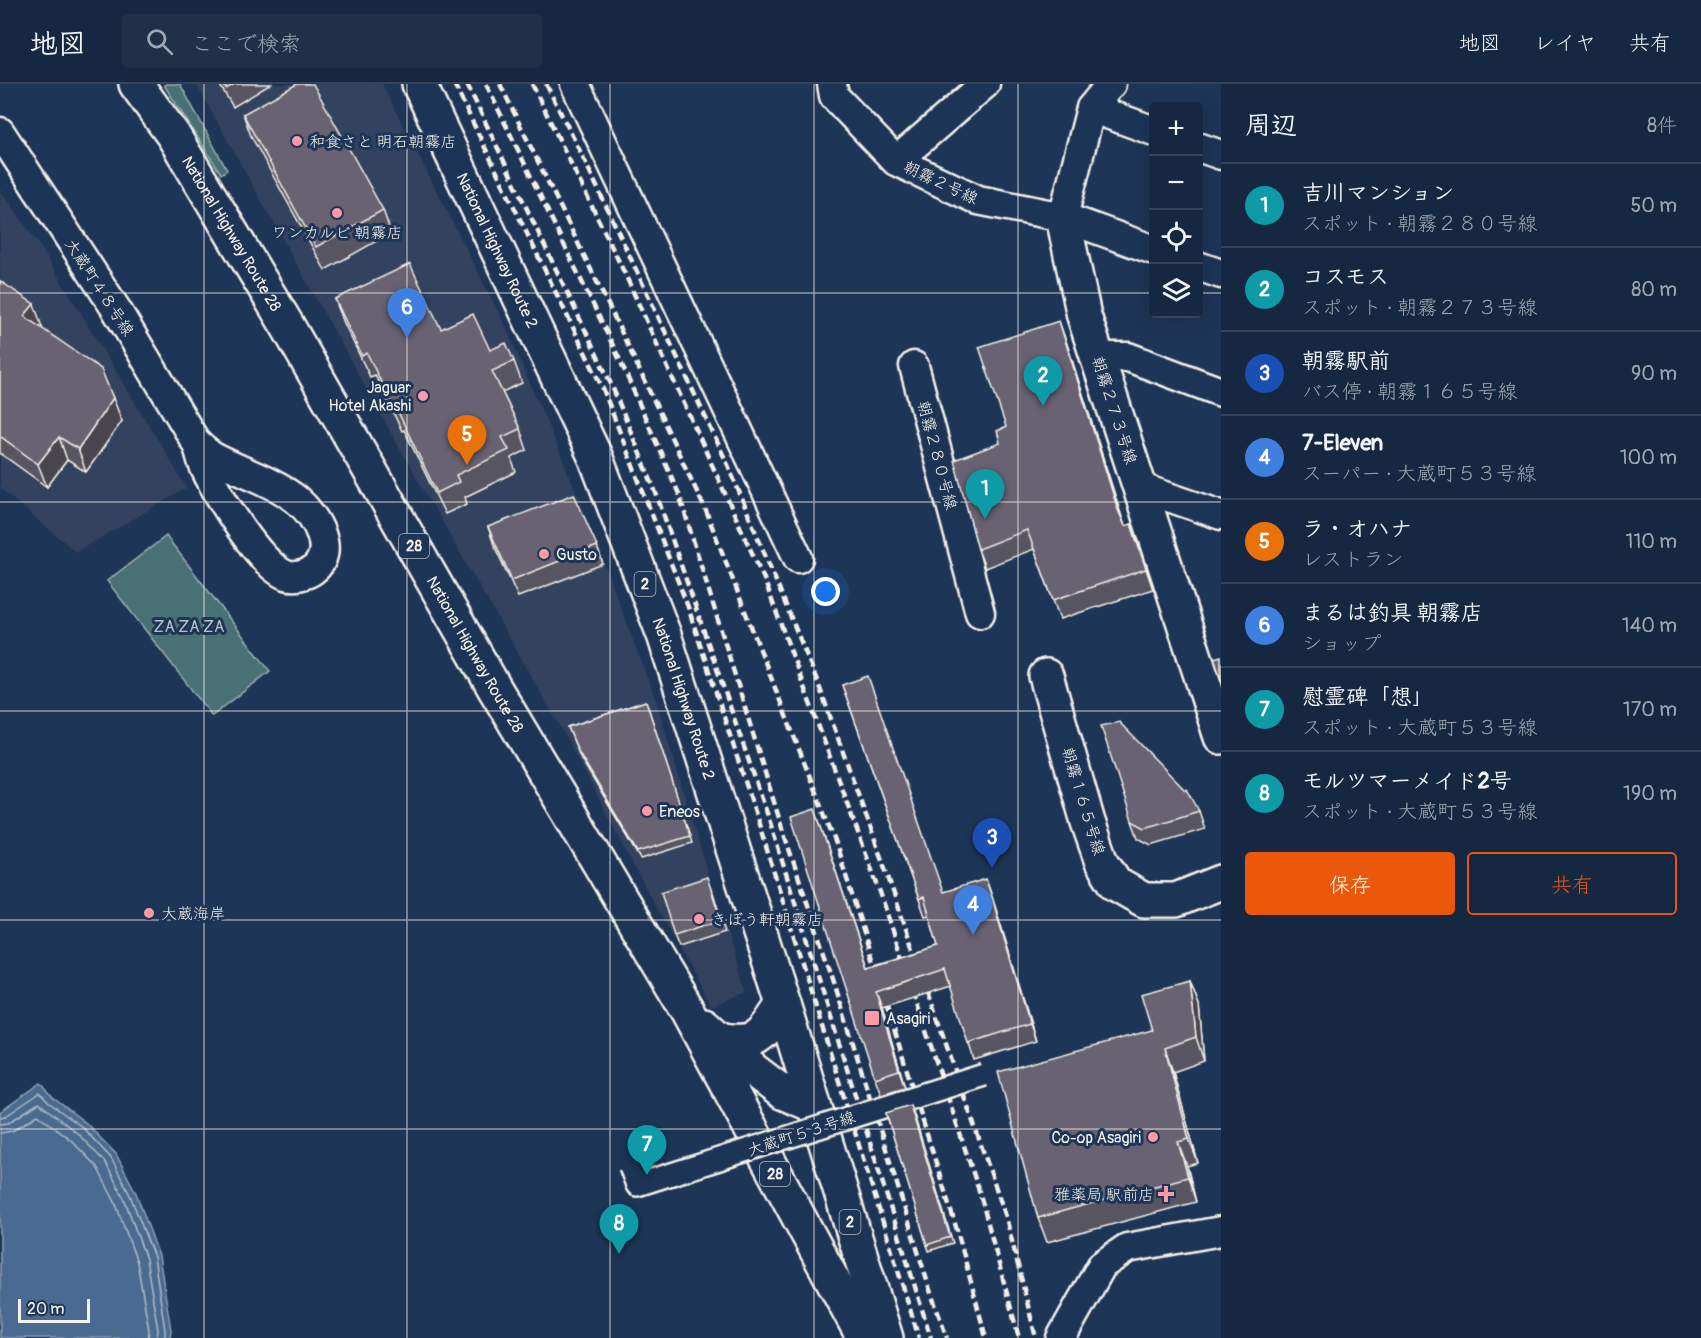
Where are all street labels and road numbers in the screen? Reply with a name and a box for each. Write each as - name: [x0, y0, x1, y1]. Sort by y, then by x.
- street label: National Highway Route 28: [177, 153, 286, 315]
- street label: 朝霧２号線: [900, 157, 981, 209]
- street label: National Highway Route 2: [452, 170, 542, 332]
- street label: 大蔵町４８号線: [60, 235, 138, 340]
- street label: 朝霧２７３号線: [1087, 354, 1141, 467]
- street label: 朝霧２８０号線: [913, 399, 961, 512]
- road number: 28: [399, 534, 429, 558]
- road number: 2: [634, 572, 656, 596]
- street label: National Highway Route 28: [422, 573, 528, 737]
- street label: National Highway Route 2: [647, 615, 719, 782]
- street label: 朝霧１６５号線: [1057, 745, 1109, 858]
- street label: 大蔵町５３号線: [745, 1107, 858, 1161]
- road number: 28: [760, 1162, 790, 1186]
- road number: 2: [840, 1210, 860, 1234]

